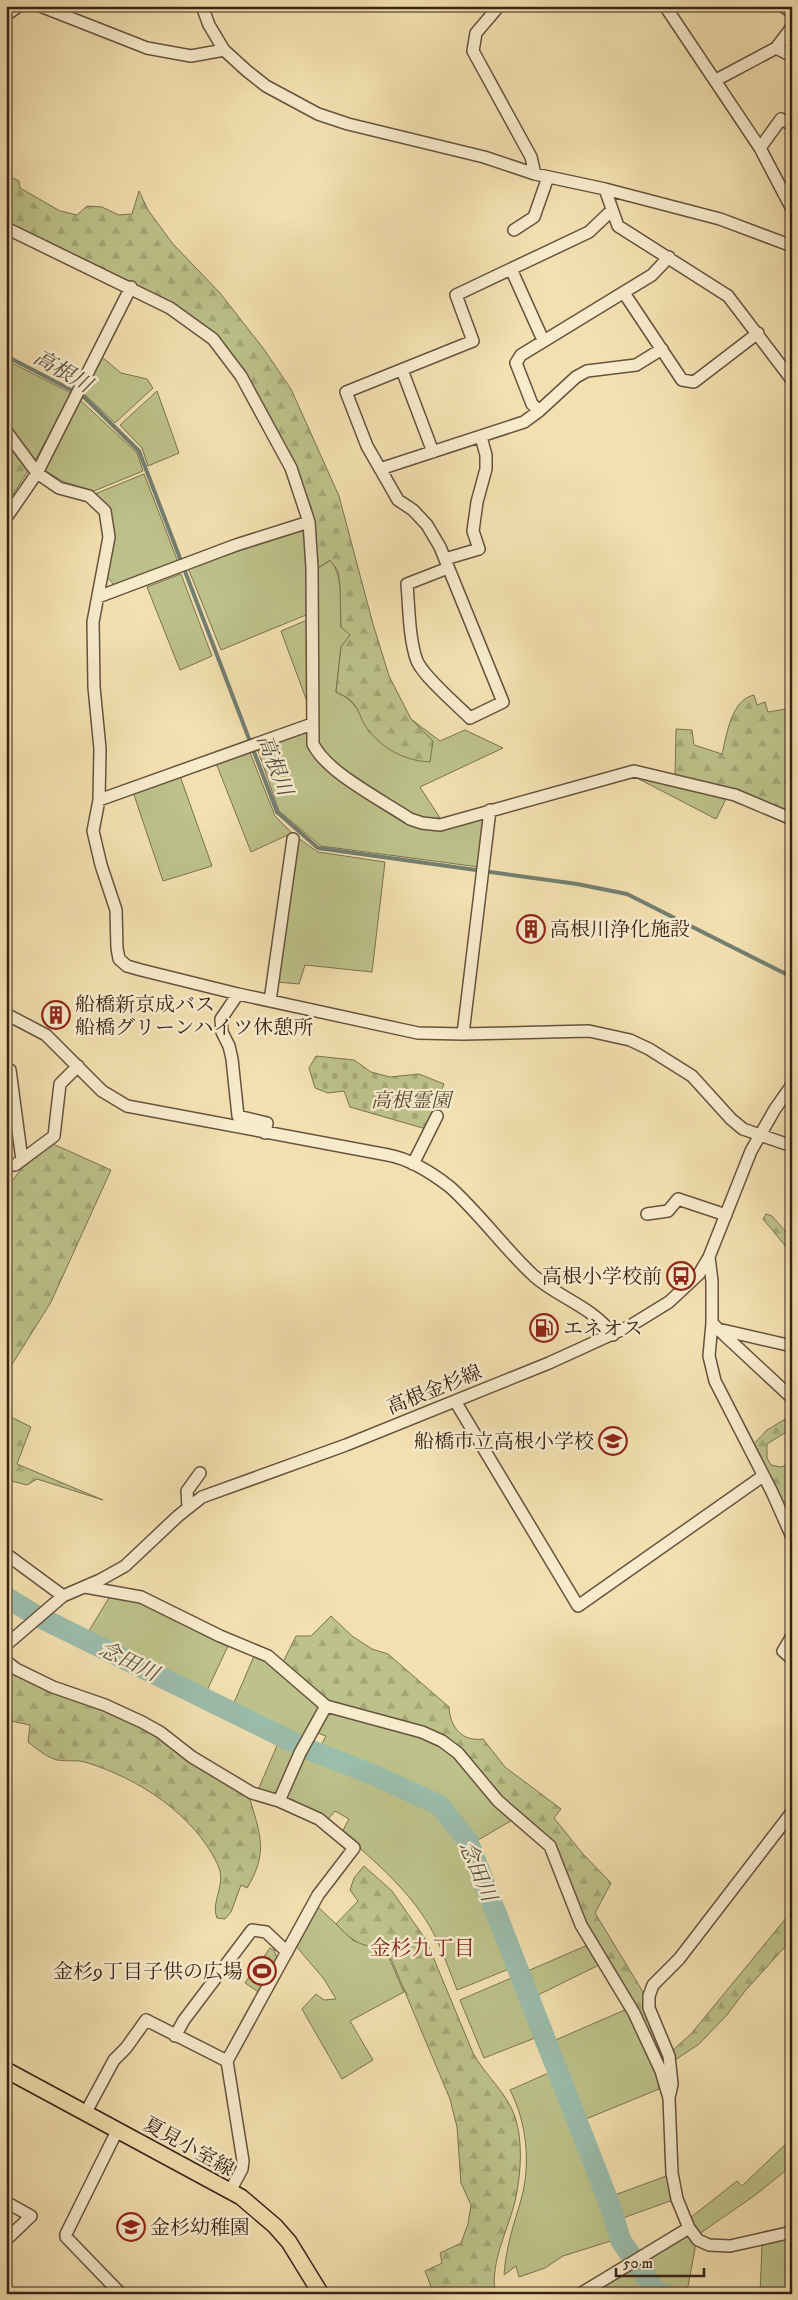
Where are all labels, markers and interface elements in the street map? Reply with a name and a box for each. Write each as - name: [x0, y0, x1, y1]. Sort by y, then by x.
- water label: 高根川: [29, 345, 98, 400]
- water label: 高根川: [251, 731, 298, 801]
- building icon: 高根川浄化施設: [516, 914, 546, 944]
- place label: 高根川浄化施設: [550, 918, 690, 943]
- place label: 船橋新京成バス 船橋グリーンハイツ休憩所: [75, 993, 313, 1041]
- building icon: 船橋新京成バス 船橋グリーンハイツ休憩所: [41, 1000, 71, 1030]
- park label: 高根霊園: [371, 1089, 454, 1114]
- bus stop icon: 高根小学校前: [666, 1261, 696, 1291]
- place label: 高根小学校前: [542, 1265, 662, 1290]
- fuel station icon: エネオス: [529, 1313, 559, 1343]
- place label: エネオス: [563, 1317, 643, 1342]
- street label: 高根金杉線: [384, 1360, 486, 1421]
- school or university icon: 船橋市立高根小学校: [598, 1426, 628, 1456]
- place label: 船橋市立高根小学校: [414, 1430, 594, 1455]
- water label: 念田川: [95, 1636, 164, 1688]
- water label: 念田川: [453, 1837, 502, 1907]
- district label: 金杉九丁目: [370, 1936, 475, 1962]
- sports icon: 金杉9丁目子供の広場: [247, 1956, 277, 1986]
- place label: 金杉9丁目子供の広場: [53, 1960, 243, 1985]
- street label: 夏見小室線: [138, 2112, 238, 2182]
- school or university icon: 金杉幼稚園: [116, 2212, 146, 2242]
- place label: 金杉幼稚園: [150, 2216, 250, 2241]
- scale bar: [616, 2245, 703, 2277]
- text: 50 m: [623, 2254, 653, 2273]

